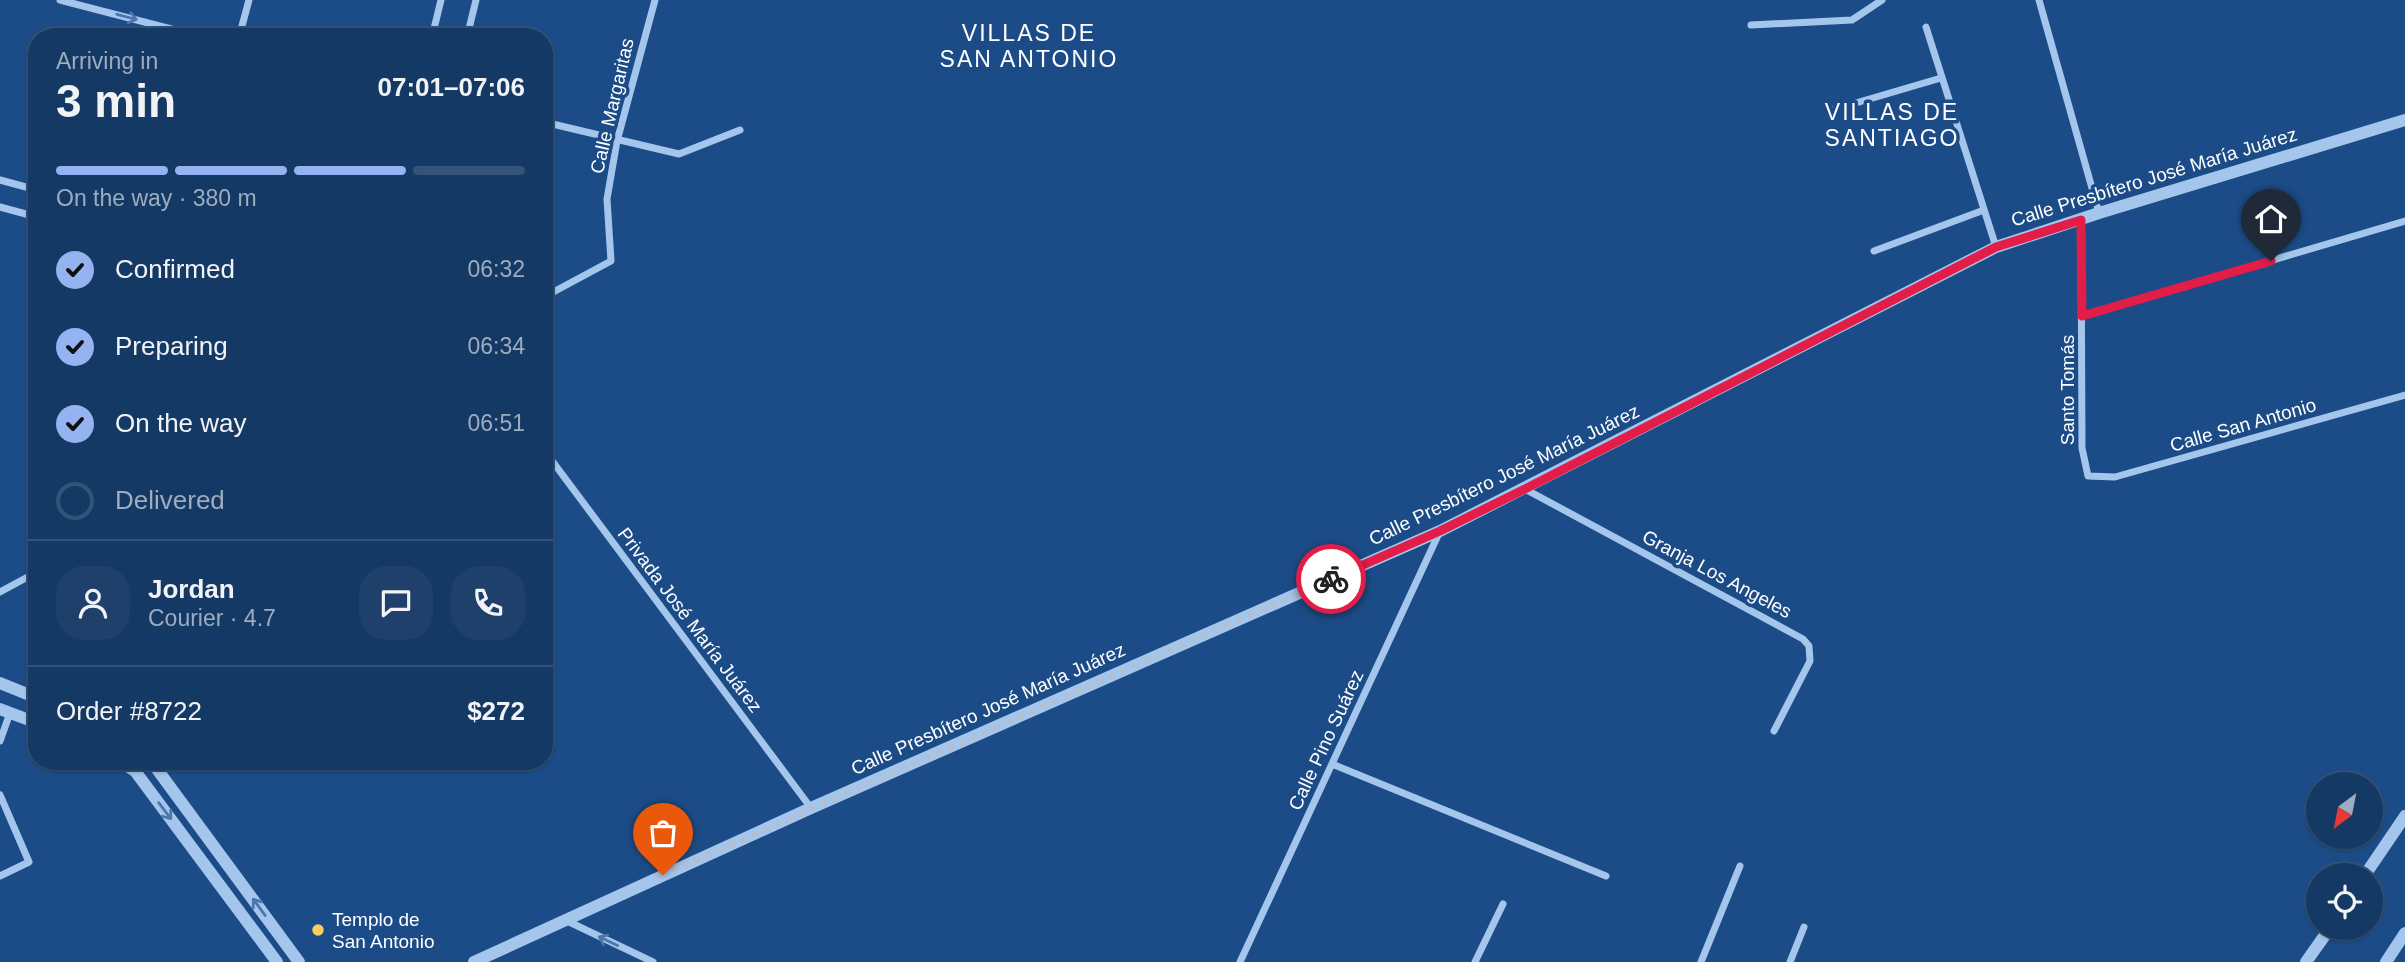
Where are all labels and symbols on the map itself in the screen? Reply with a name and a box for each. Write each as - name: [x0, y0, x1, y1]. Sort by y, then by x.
- one-way arrow: [115, 11, 137, 24]
- district label: VILLAS DE SAN ANTONIO: [940, 20, 1118, 72]
- street label: Calle Margaritas: [586, 36, 638, 176]
- district label: VILLAS DE SANTIAGO: [1825, 99, 1959, 151]
- street label: Calle Presbítero José María Juárez: [2009, 123, 2299, 231]
- pin: [2241, 189, 2301, 261]
- street label: Santo Tomás: [2057, 335, 2078, 445]
- street label: Calle San Antonio: [2168, 394, 2318, 456]
- street label: Calle Presbítero José María Juárez: [1366, 400, 1642, 550]
- street label: Privada José María Juárez: [614, 523, 766, 717]
- street label: Granja Los Angeles: [1639, 526, 1795, 622]
- courier: [1296, 544, 1366, 614]
- street label: Calle Presbítero José María Juárez: [848, 639, 1128, 779]
- street label: Calle Pino Suárez: [1284, 667, 1368, 813]
- north arrow: [2306, 772, 2384, 849]
- one-way arrow: [157, 801, 172, 820]
- pin: [633, 803, 693, 875]
- one-way arrow: [251, 898, 266, 917]
- place label: Templo de San Antonio: [332, 909, 434, 952]
- marker: Templo de San Antonio: [310, 922, 326, 938]
- one-way arrow: [598, 934, 619, 947]

